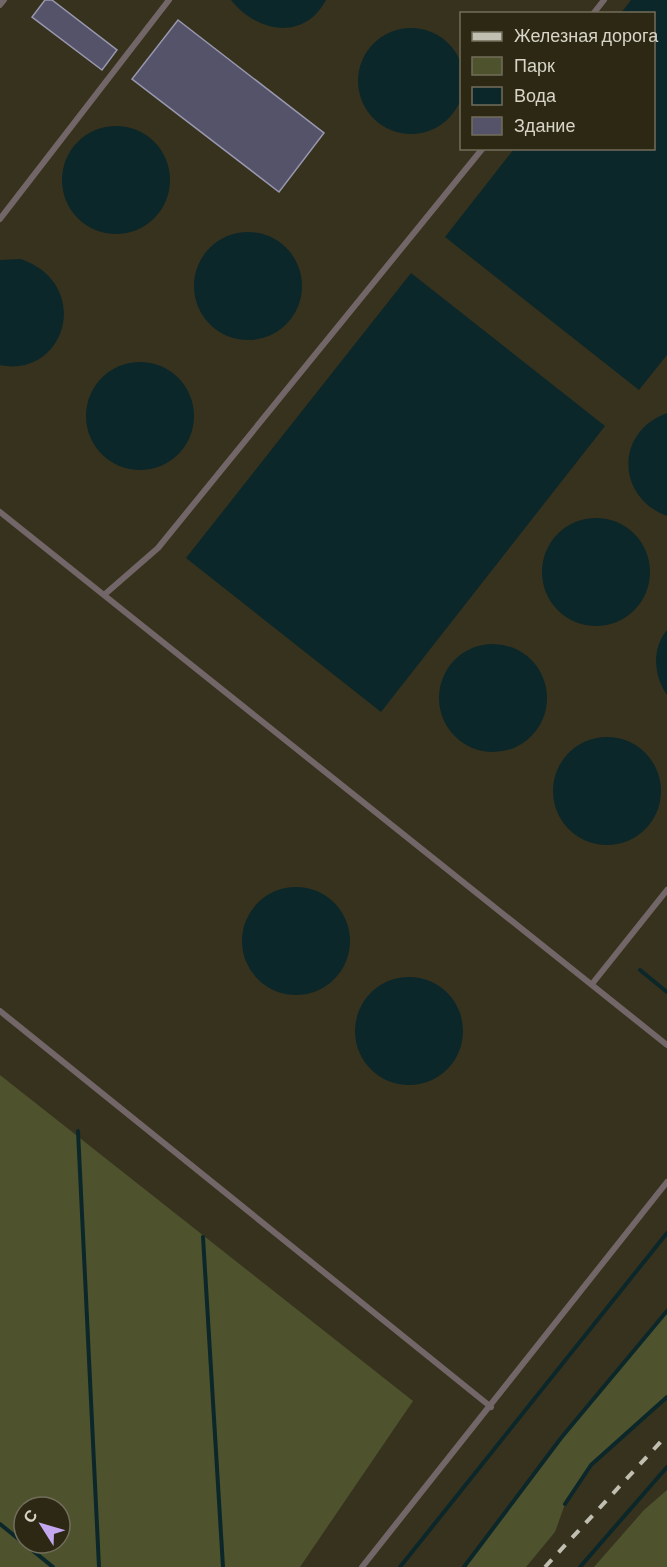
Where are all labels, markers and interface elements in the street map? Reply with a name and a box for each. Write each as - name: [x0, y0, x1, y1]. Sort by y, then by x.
- legend: [460, 12, 655, 150]
- text: Железная дорога: [514, 24, 659, 46]
- text: Парк: [514, 54, 555, 76]
- text: Вода: [514, 84, 557, 106]
- text: Здание: [514, 114, 575, 136]
- north arrow: [12, 1495, 72, 1555]
- text: С: [19, 1505, 41, 1526]

